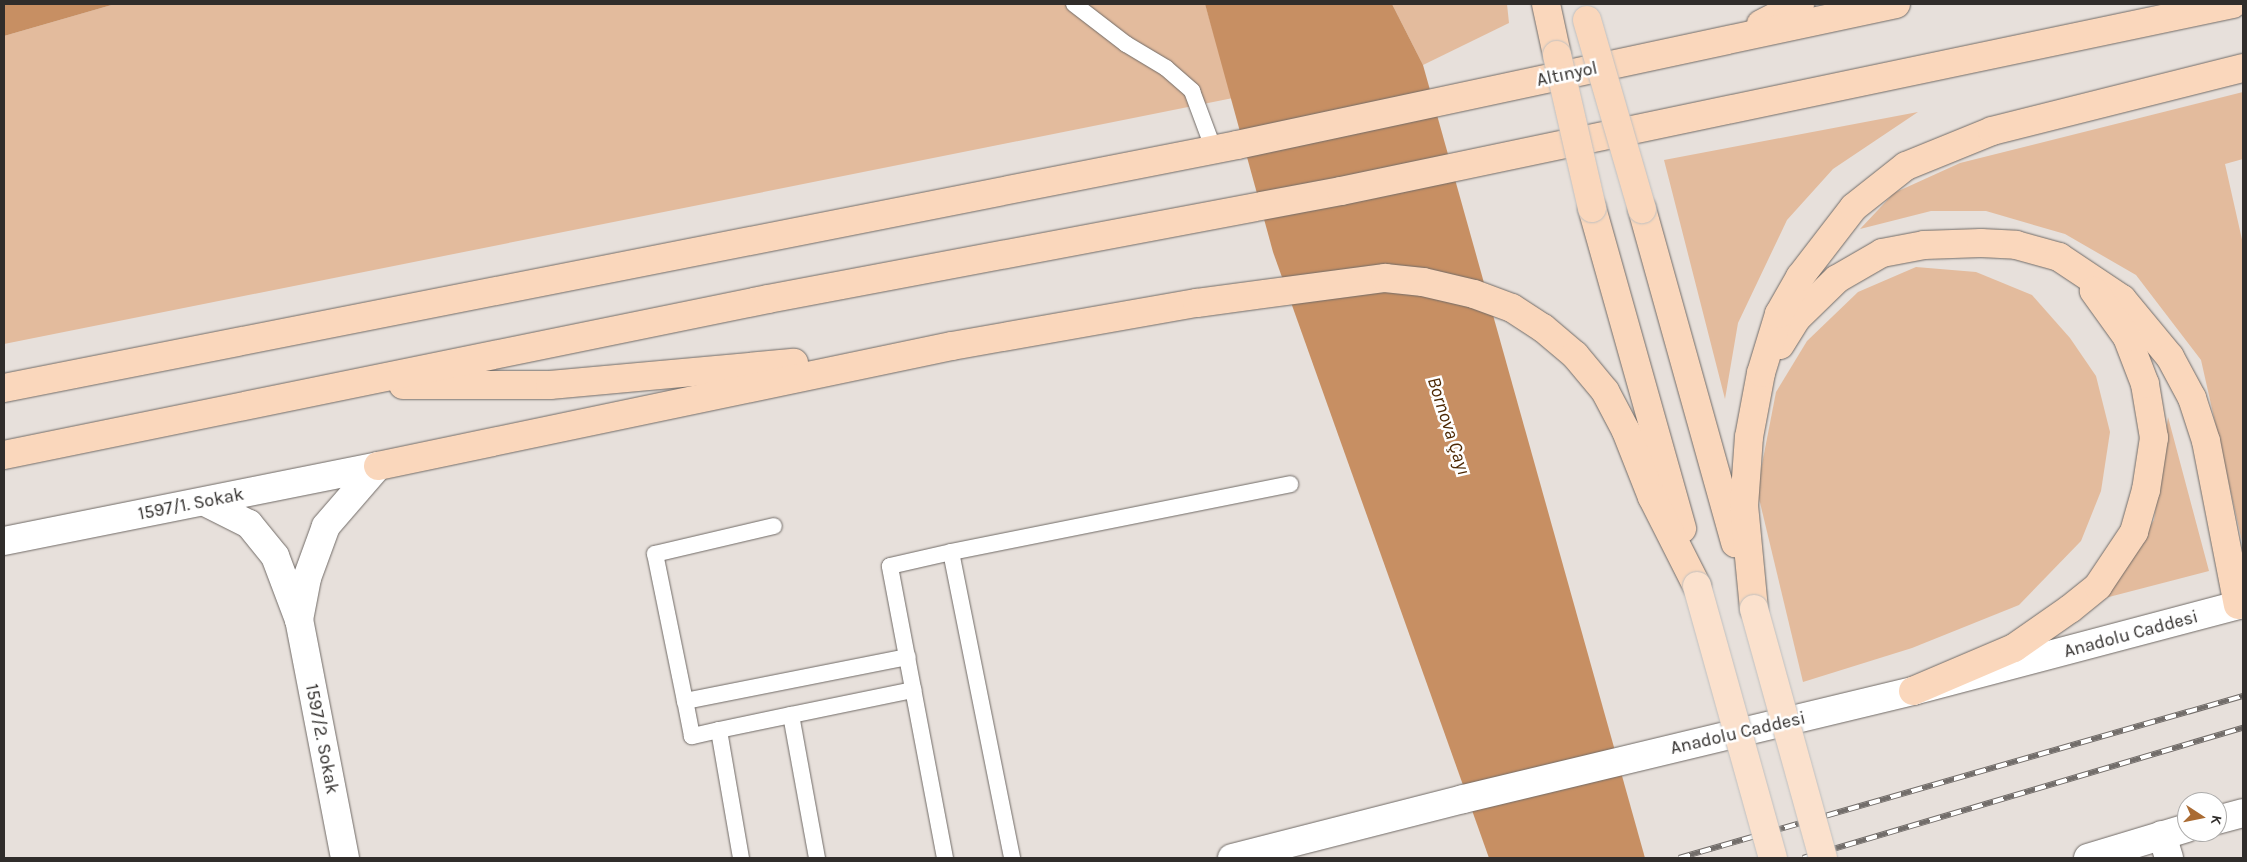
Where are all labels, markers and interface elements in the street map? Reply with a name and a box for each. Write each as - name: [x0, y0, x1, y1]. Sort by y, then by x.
- street label: Altınyol: [1535, 57, 1599, 91]
- water label: Bornova Çayı: [1421, 374, 1475, 478]
- street label: 1597/1. Sokak: [136, 483, 246, 525]
- street label: Anadolu Caddesi: [2061, 606, 2201, 662]
- street label: 1597/2. Sokak: [301, 682, 343, 796]
- street label: Anadolu Caddesi: [1668, 707, 1808, 759]
- north arrow: [2177, 792, 2227, 842]
- text: K: [2207, 814, 2225, 826]

